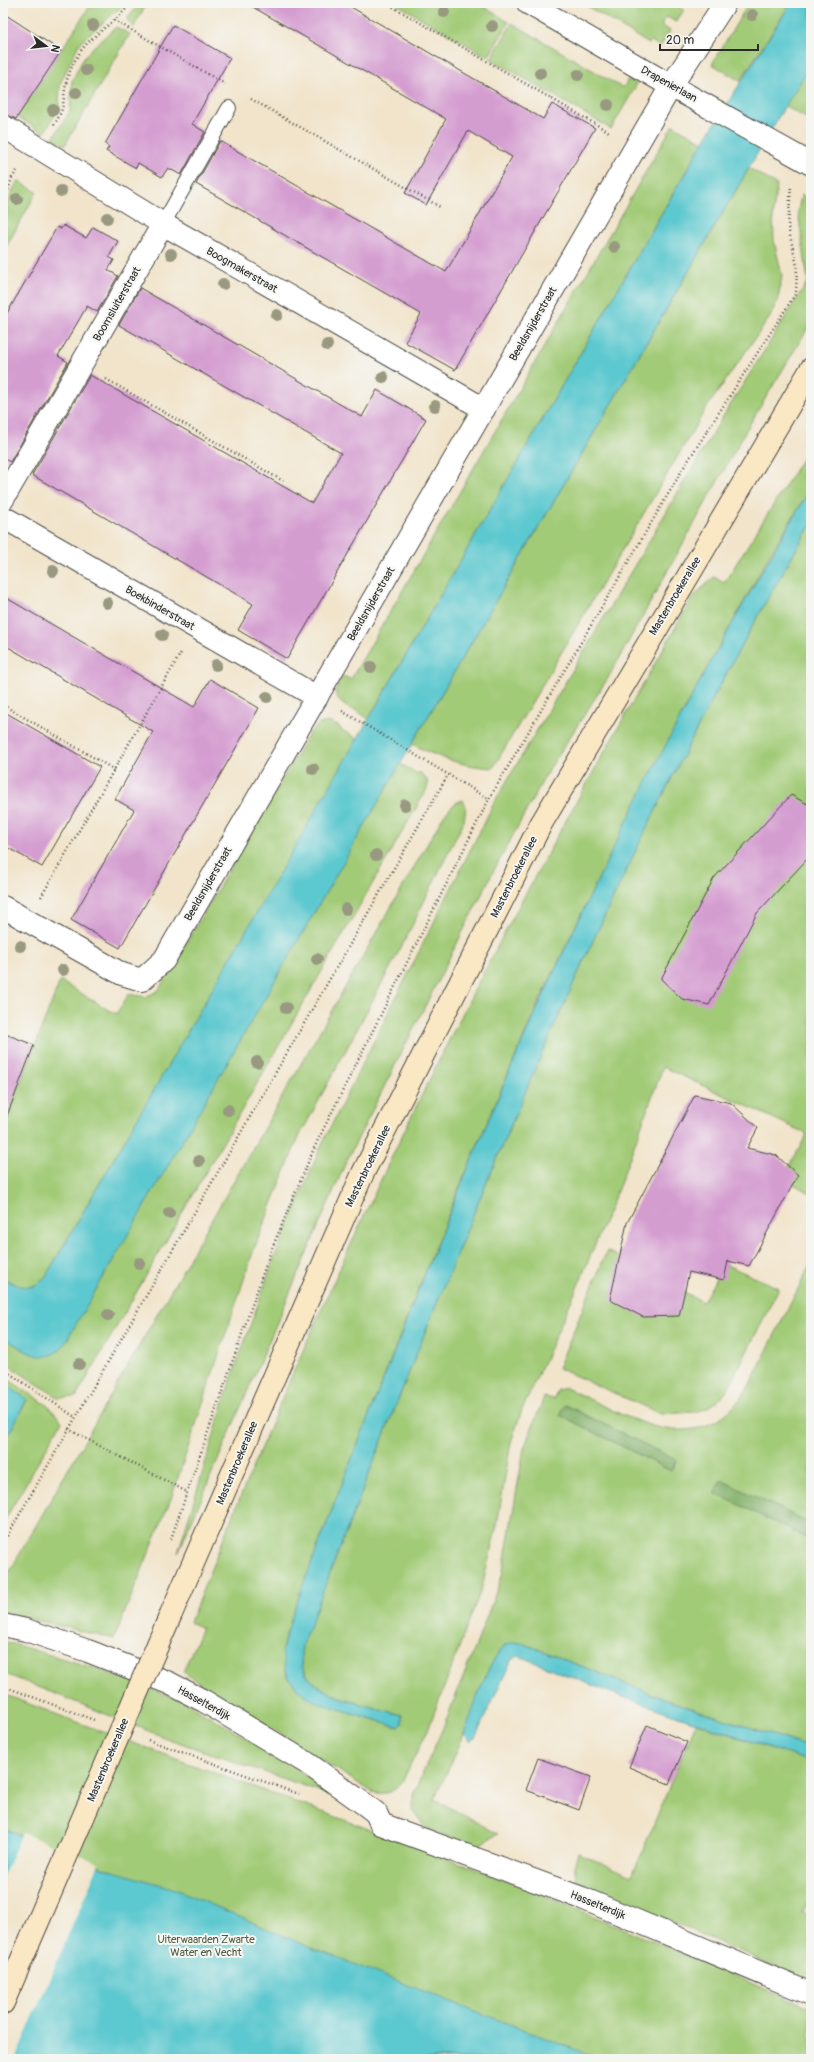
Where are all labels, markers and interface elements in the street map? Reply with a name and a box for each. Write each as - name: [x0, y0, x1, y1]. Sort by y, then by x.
- north arrow: [26, 26, 66, 66]
- scale bar: [660, 26, 758, 52]
- text: 20 m: [666, 33, 695, 48]
- text: N: [48, 43, 62, 54]
- street label: Drapenierlaan: [638, 63, 700, 105]
- street label: Boogmakerstraat: [204, 244, 280, 296]
- street label: Boomsluiterstraat: [90, 264, 144, 344]
- street label: Beeldsnijderstraat: [507, 284, 560, 363]
- street label: Mastenbroekerallee: [646, 554, 704, 638]
- street label: Beeldsnijderstraat: [345, 564, 398, 643]
- street label: Boekbinderstraat: [123, 583, 198, 633]
- street label: Mastenbroekerallee: [488, 834, 540, 920]
- street label: Beeldsnijderstraat: [182, 844, 235, 923]
- street label: Mastenbroekerallee: [343, 1122, 394, 1209]
- street label: Mastenbroekerallee: [214, 1419, 261, 1507]
- street label: Hasselterdijk: [175, 1683, 233, 1723]
- street label: Mastenbroekerallee: [85, 1716, 132, 1804]
- street label: Hasselterdijk: [568, 1888, 628, 1922]
- park label: Uiterwaarden Zwarte Water en Vecht: [157, 1933, 255, 1959]

